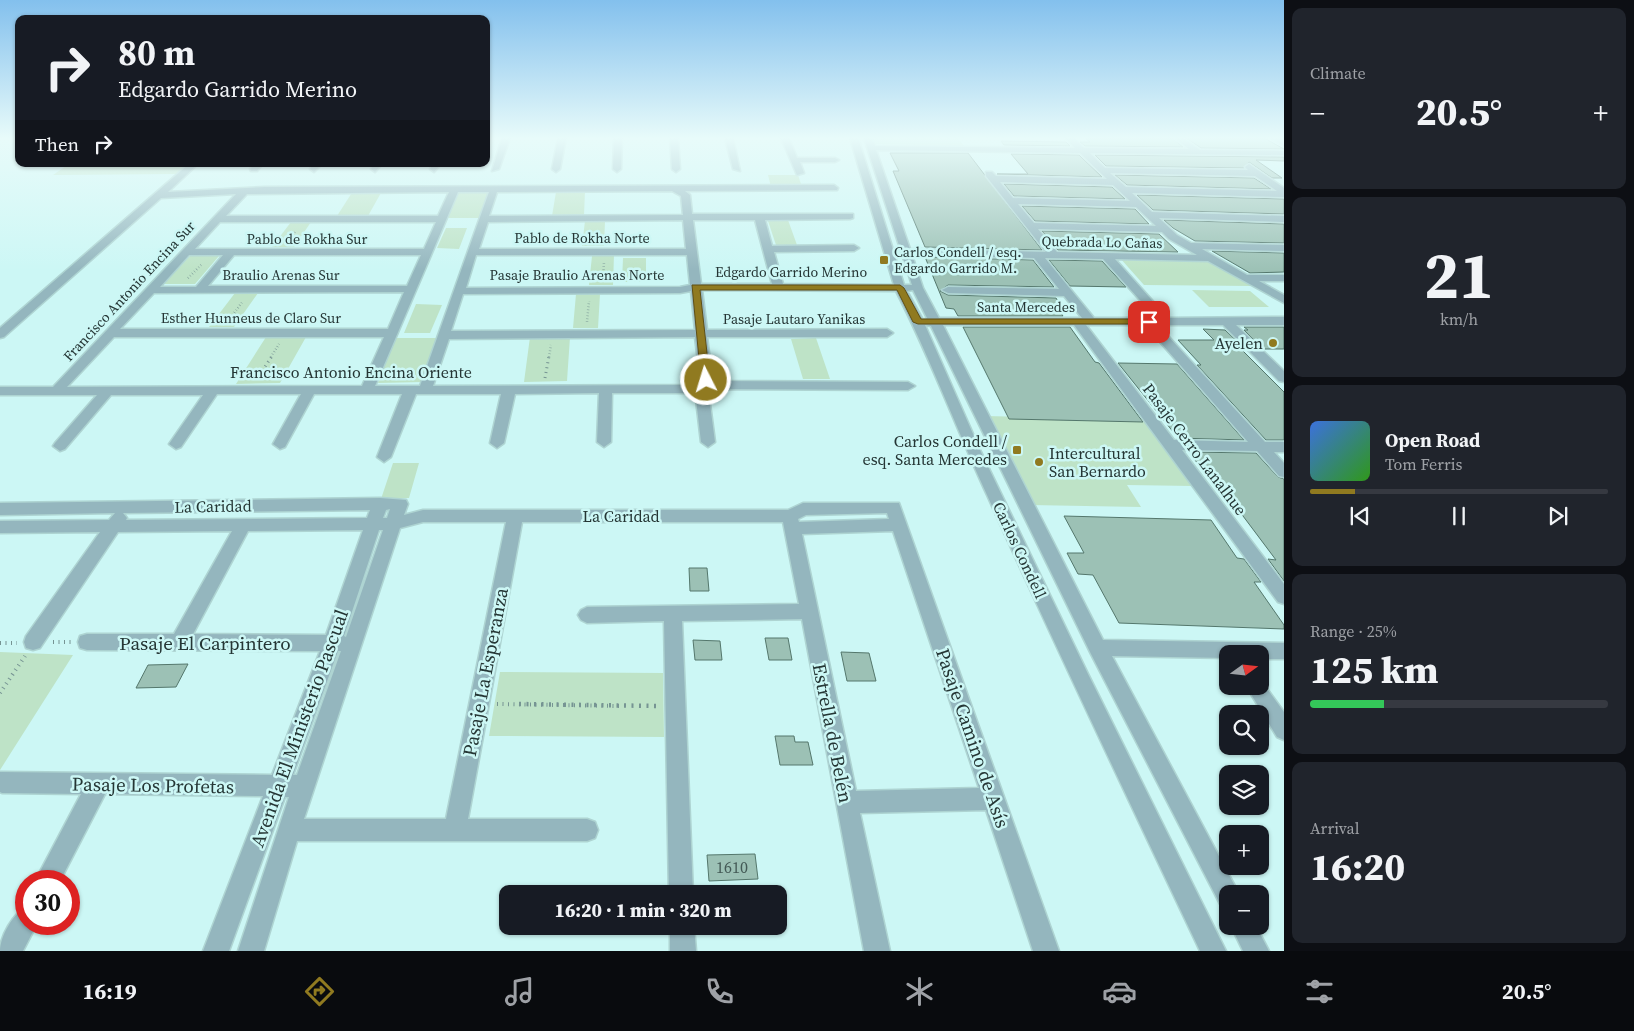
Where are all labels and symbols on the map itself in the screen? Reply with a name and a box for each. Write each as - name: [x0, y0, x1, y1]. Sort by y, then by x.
- street label: Francisco Antonio Encina Sur: [58, 216, 200, 366]
- street label: Pablo de Rokha Norte: [514, 228, 650, 248]
- street label: Pablo de Rokha Sur: [247, 229, 368, 249]
- street label: Quebrada Lo Cañas: [1041, 231, 1163, 253]
- place label: Carlos Condell / esq. Edgardo Garrido M.: [894, 242, 1022, 278]
- marker: Carlos Condell / esq. Edgardo Garrido M.: [878, 254, 890, 266]
- street label: Edgardo Garrido Merino: [715, 262, 867, 282]
- street label: Braulio Arenas Sur: [222, 265, 340, 285]
- street label: Pasaje Braulio Arenas Norte: [490, 265, 664, 285]
- street label: Santa Mercedes: [977, 297, 1075, 317]
- pin: [1128, 301, 1170, 343]
- street label: Esther Hunneus de Claro Sur: [161, 308, 341, 328]
- street label: Pasaje Lautaro Yanikas: [723, 309, 865, 329]
- place label: Ayelen: [1215, 332, 1263, 354]
- marker: Ayelen: [1267, 337, 1279, 349]
- position arrow: [679, 353, 731, 405]
- street label: Francisco Antonio Encina Oriente: [230, 361, 472, 383]
- street label: Pasaje Cerro Lanalhue: [1138, 378, 1252, 520]
- place label: Carlos Condell / esq. Santa Mercedes: [862, 430, 1008, 470]
- place label: Intercultural San Bernardo: [1049, 442, 1146, 482]
- marker: Carlos Condell / esq. Santa Mercedes: [1011, 444, 1023, 456]
- marker: Intercultural San Bernardo: [1033, 456, 1045, 468]
- street label: La Caridad: [174, 494, 252, 518]
- street label: Carlos Condell: [988, 498, 1052, 602]
- street label: La Caridad: [582, 505, 660, 527]
- street label: Pasaje La Esperanza: [456, 585, 514, 758]
- street label: Avenida El Ministerio Pascual: [244, 605, 354, 850]
- street label: Pasaje El Carpintero: [119, 630, 291, 656]
- street label: Pasaje Camino de Asís: [930, 645, 1016, 831]
- north arrow: [1219, 645, 1269, 695]
- street label: Estrella de Belén: [807, 661, 859, 805]
- street label: Pasaje Los Profetas: [72, 771, 234, 799]
- house number: 1610: [716, 856, 748, 878]
- speed limit sign: 30: [15, 870, 80, 935]

